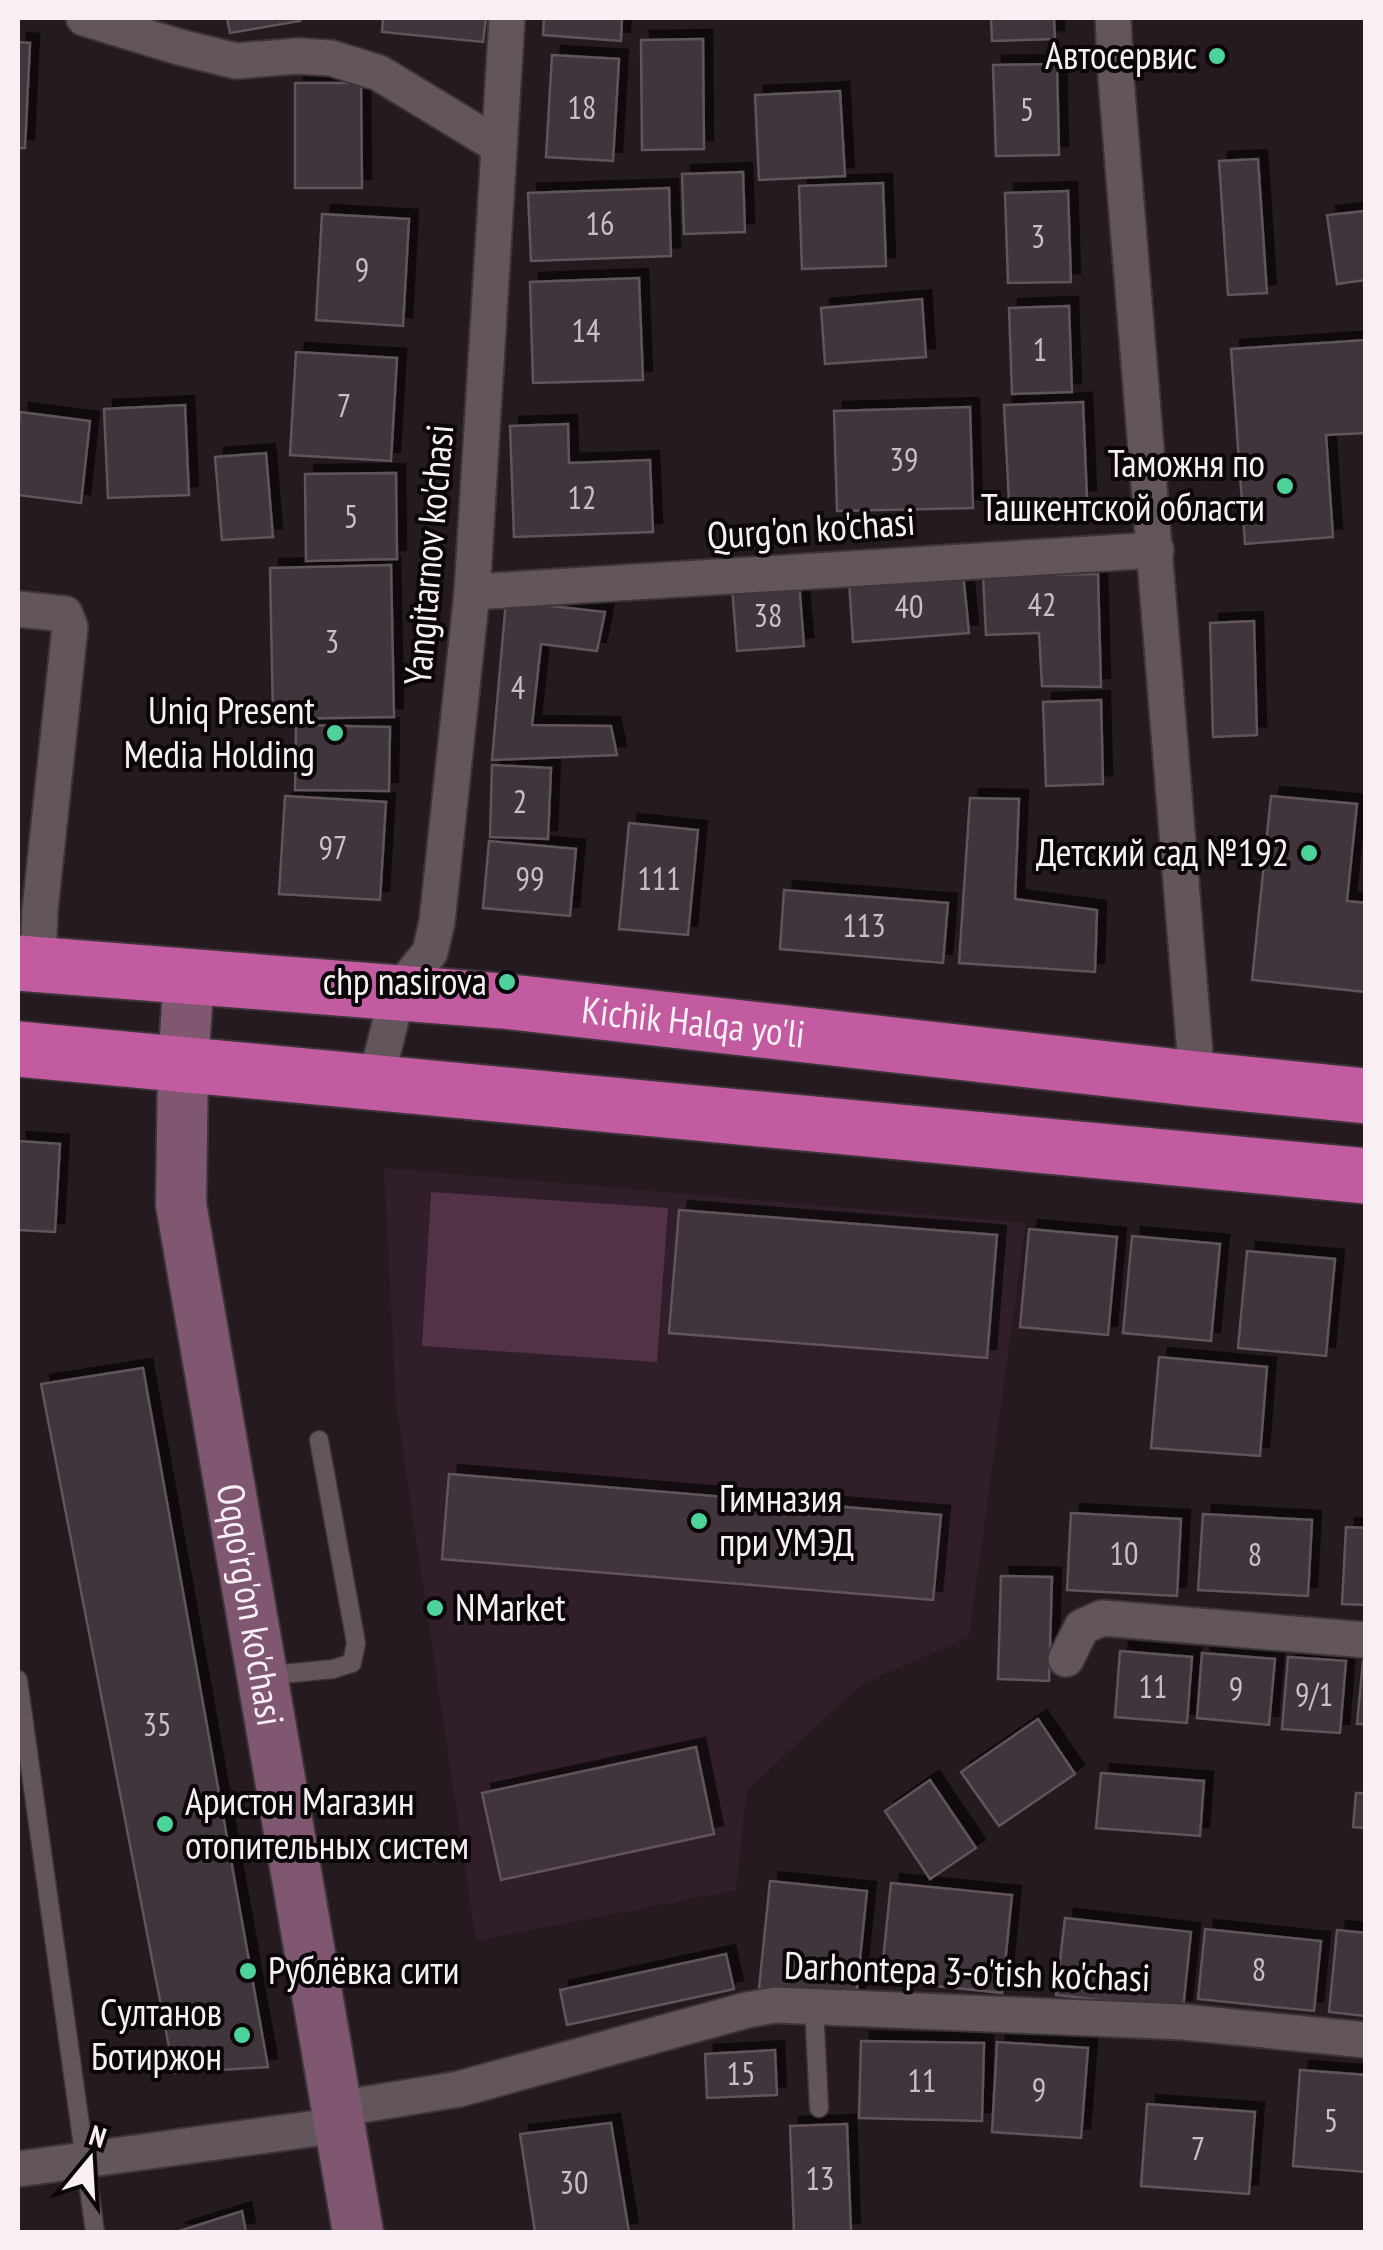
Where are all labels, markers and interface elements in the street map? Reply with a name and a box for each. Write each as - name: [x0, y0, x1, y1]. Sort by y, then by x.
- place label: Автосервис: [1045, 30, 1197, 79]
- marker: Автосервис: [1206, 45, 1228, 67]
- house number: 18: [568, 86, 596, 128]
- house number: 5: [1020, 88, 1034, 130]
- house number: 16: [586, 202, 614, 244]
- house number: 3: [1031, 215, 1045, 257]
- house number: 9: [355, 248, 369, 290]
- house number: 14: [572, 309, 600, 351]
- house number: 1: [1033, 328, 1047, 370]
- house number: 7: [337, 384, 351, 426]
- street label: Yangitarnov ko'chasi: [392, 423, 463, 687]
- house number: 39: [890, 438, 918, 480]
- place label: Таможня по Ташкентской области: [981, 438, 1265, 531]
- marker: Таможня по Ташкентской области: [1274, 475, 1296, 497]
- house number: 12: [568, 476, 596, 518]
- house number: 5: [344, 495, 358, 537]
- street label: Qurg'on ko'chasi: [705, 496, 917, 559]
- house number: 42: [1028, 583, 1056, 625]
- house number: 40: [895, 585, 923, 627]
- house number: 38: [754, 594, 782, 636]
- house number: 3: [325, 620, 339, 662]
- house number: 4: [511, 666, 525, 708]
- place label: Uniq Present Media Holding: [124, 685, 316, 778]
- marker: Uniq Present Media Holding: [324, 722, 346, 744]
- house number: 2: [513, 780, 527, 822]
- house number: 97: [319, 826, 347, 868]
- place label: Детский сад №192: [1036, 827, 1289, 876]
- marker: Детский сад №192: [1298, 842, 1320, 864]
- house number: 99: [516, 857, 544, 899]
- house number: 111: [637, 857, 681, 899]
- house number: 113: [842, 904, 886, 946]
- place label: chp nasirova: [323, 956, 487, 1005]
- marker: chp nasirova: [496, 971, 518, 993]
- street label: Kichik Halqa yo'li: [579, 984, 808, 1058]
- place label: Гимназия при УМЭД: [719, 1473, 854, 1566]
- street label: Oqqo'rg'on ko'chasi: [207, 1480, 296, 1729]
- marker: Гимназия при УМЭД: [688, 1510, 710, 1532]
- house number: 10: [1110, 1532, 1138, 1574]
- house number: 8: [1248, 1533, 1262, 1575]
- place label: NMarket: [455, 1582, 566, 1631]
- marker: NMarket: [424, 1597, 446, 1619]
- house number: 11: [1139, 1665, 1167, 1707]
- house number: 9: [1229, 1667, 1243, 1709]
- house number: 9/1: [1295, 1673, 1333, 1715]
- house number: 35: [143, 1703, 171, 1745]
- place label: Аристон Магазин отопительных систем: [185, 1776, 469, 1869]
- marker: Аристон Магазин отопительных систем: [154, 1813, 176, 1835]
- street label: Darhontepa 3-o'tish ko'chasi: [783, 1940, 1151, 2001]
- place label: Рублёвка сити: [268, 1945, 459, 1994]
- house number: 8: [1252, 1948, 1266, 1990]
- marker: Рублёвка сити: [237, 1960, 259, 1982]
- place label: Султанов Ботиржон: [91, 1987, 222, 2080]
- marker: Султанов Ботиржон: [231, 2024, 253, 2046]
- house number: 15: [727, 2052, 755, 2094]
- house number: 11: [908, 2059, 936, 2101]
- house number: 9: [1032, 2068, 1046, 2110]
- house number: 5: [1324, 2099, 1338, 2141]
- north arrow: [40, 2110, 140, 2210]
- text: N: [85, 2116, 111, 2156]
- house number: 7: [1191, 2127, 1205, 2169]
- house number: 13: [806, 2157, 834, 2199]
- house number: 30: [560, 2161, 588, 2203]

